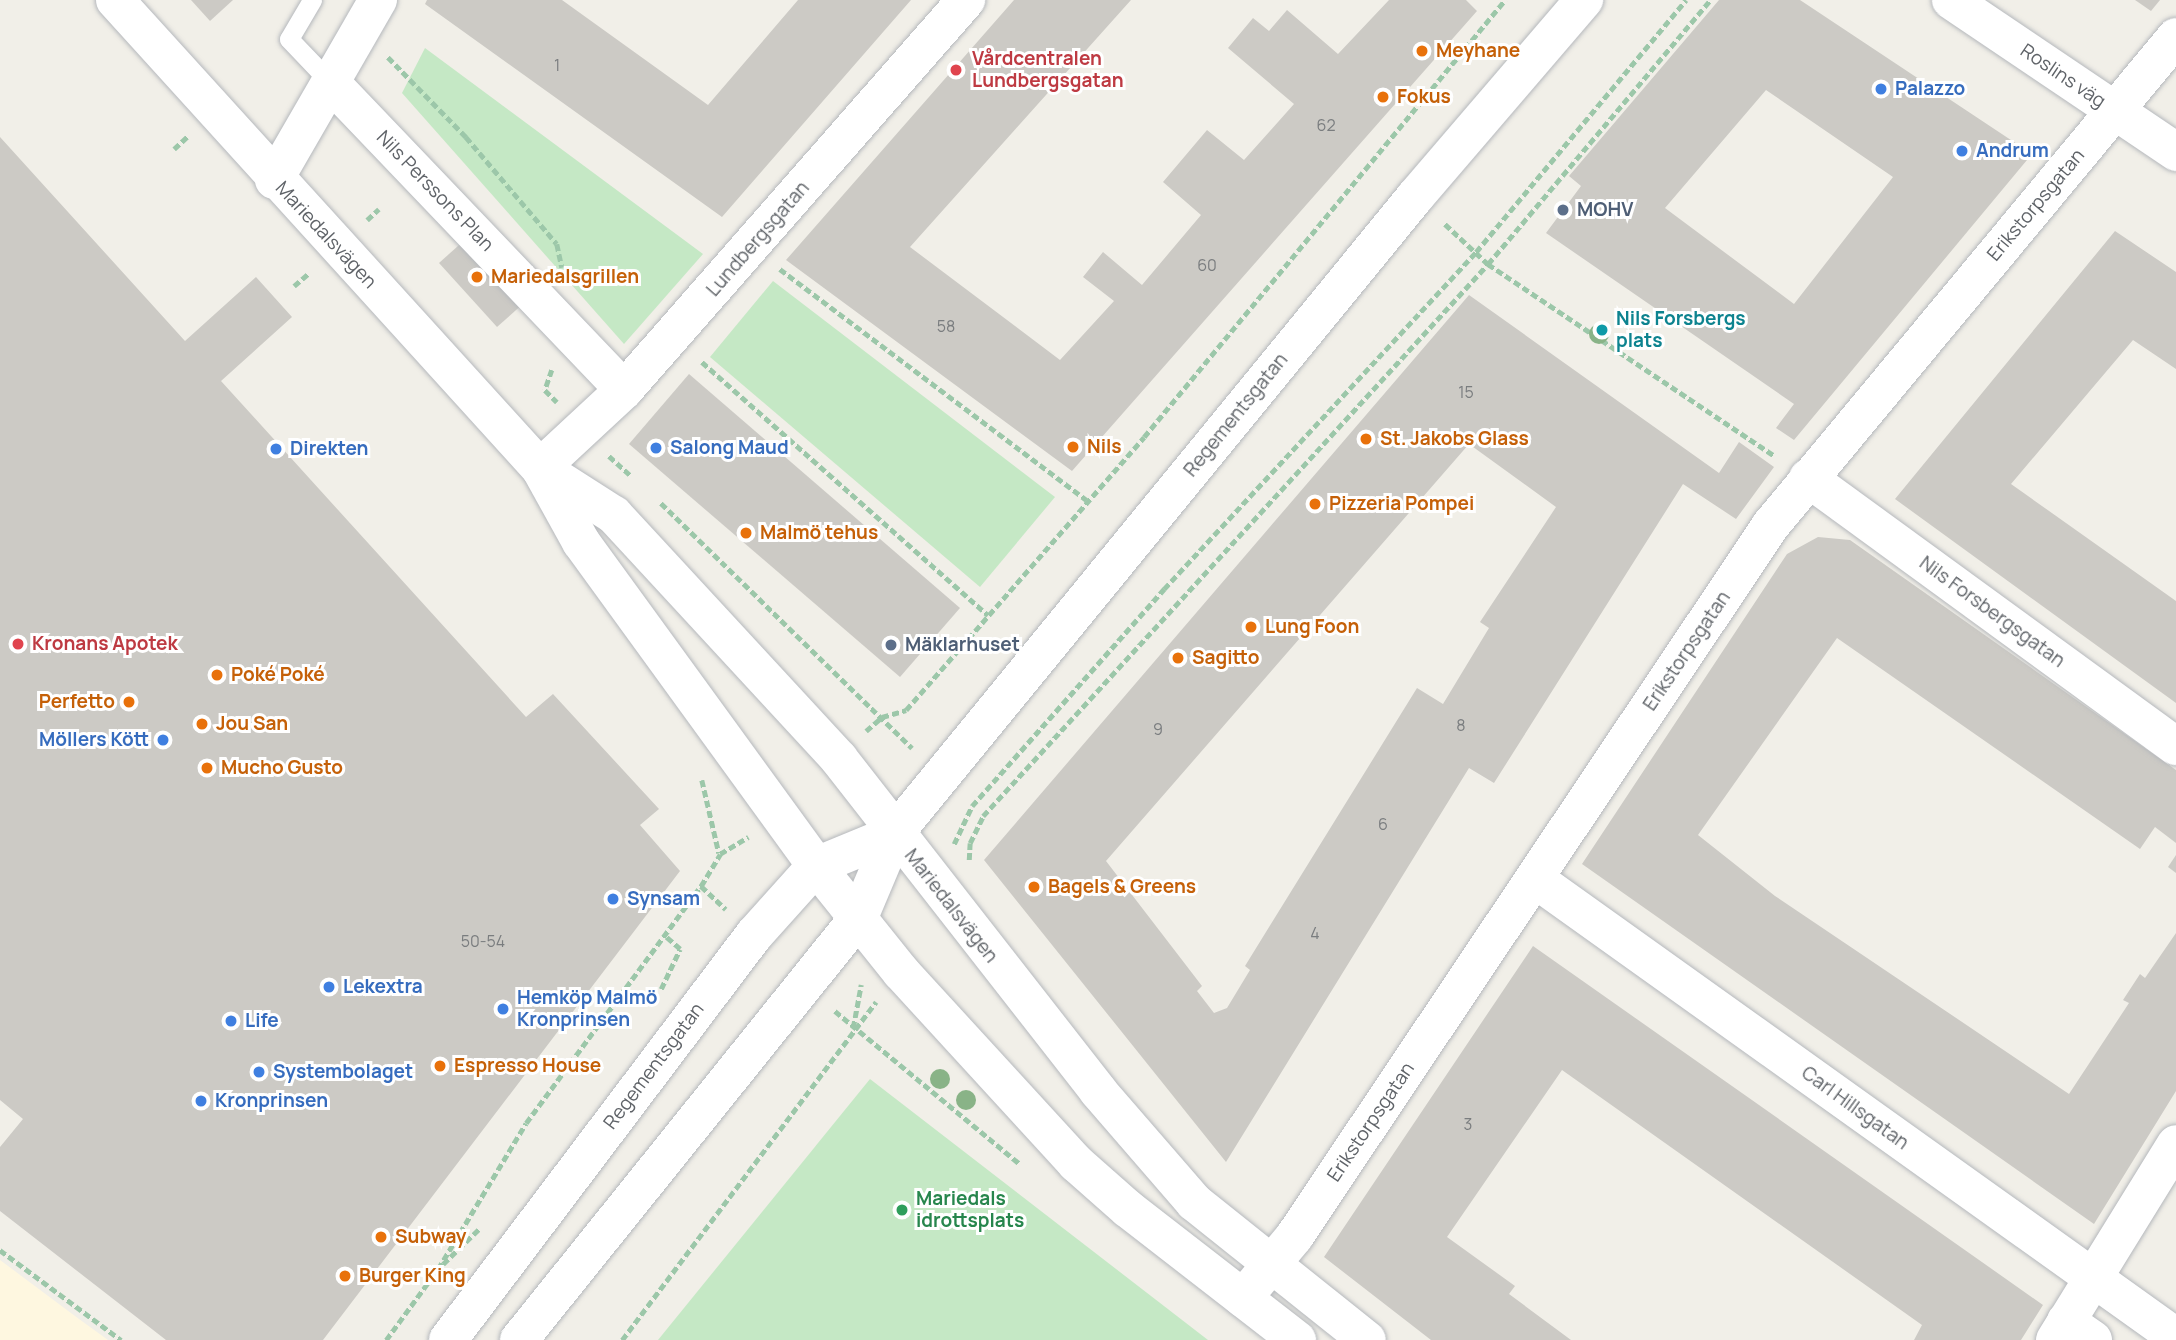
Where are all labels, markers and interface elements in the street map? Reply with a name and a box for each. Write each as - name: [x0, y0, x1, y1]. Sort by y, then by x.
- street label: Roslins väg: [2016, 39, 2110, 113]
- place label: Meyhane: [1436, 40, 1520, 62]
- marker: Meyhane: [1414, 43, 1430, 59]
- place label: Vårdcentralen Lundbergsgatan: [972, 48, 1124, 92]
- house number: 1: [554, 55, 560, 75]
- marker: Vårdcentralen Lundbergsgatan: [946, 60, 966, 80]
- place label: Palazzo: [1895, 78, 1965, 100]
- marker: Palazzo: [1873, 81, 1889, 97]
- place label: Fokus: [1397, 86, 1451, 108]
- marker: Fokus: [1375, 89, 1391, 105]
- house number: 62: [1316, 115, 1336, 135]
- street label: Nils Perssons Plan: [372, 126, 498, 256]
- place label: Andrum: [1976, 140, 2049, 162]
- marker: Andrum: [1954, 143, 1970, 159]
- street label: Erikstorpsgatan: [1983, 144, 2089, 266]
- street label: Mariedalsvägen: [271, 177, 381, 293]
- street label: Lundbergsgatan: [702, 177, 814, 301]
- place label: MOHV: [1577, 199, 1633, 221]
- marker: MOHV: [1555, 202, 1571, 218]
- house number: 60: [1197, 255, 1217, 275]
- place label: Mariedalsgrillen: [491, 266, 639, 288]
- marker: Mariedalsgrillen: [469, 269, 485, 285]
- place label: Nils Forsbergs plats: [1616, 308, 1746, 352]
- house number: 58: [937, 316, 955, 336]
- marker: Nils Forsbergs plats: [1594, 322, 1610, 338]
- street label: Regementsgatan: [1179, 349, 1293, 481]
- house number: 15: [1458, 382, 1474, 402]
- place label: St. Jakobs Glass: [1380, 428, 1529, 450]
- marker: St. Jakobs Glass: [1358, 431, 1374, 447]
- place label: Nils: [1087, 436, 1122, 458]
- place label: Salong Maud: [670, 437, 789, 459]
- place label: Direkten: [290, 438, 368, 460]
- marker: Nils: [1065, 439, 1081, 455]
- marker: Salong Maud: [648, 440, 664, 456]
- marker: Direkten: [268, 441, 284, 457]
- place label: Pizzeria Pompei: [1329, 493, 1474, 515]
- marker: Pizzeria Pompei: [1307, 496, 1323, 512]
- place label: Malmö tehus: [760, 522, 878, 544]
- marker: Malmö tehus: [738, 525, 754, 541]
- street label: Nils Forsbergsgatan: [1915, 552, 2069, 672]
- street label: Erikstorpsgatan: [1639, 587, 1735, 715]
- place label: Lung Foon: [1265, 616, 1359, 638]
- marker: Lung Foon: [1243, 619, 1259, 635]
- place label: Kronans Apotek: [32, 633, 178, 655]
- place label: Mäklarhuset: [905, 634, 1020, 656]
- marker: Kronans Apotek: [10, 636, 26, 652]
- marker: Mäklarhuset: [883, 637, 899, 653]
- place label: Sagitto: [1192, 647, 1260, 669]
- marker: Sagitto: [1170, 650, 1186, 666]
- place label: Poké Poké: [231, 664, 325, 686]
- marker: Poké Poké: [209, 667, 225, 683]
- place label: Perfetto: [39, 691, 115, 713]
- marker: Perfetto: [121, 694, 137, 710]
- place label: Jou San: [216, 713, 288, 735]
- house number: 8: [1456, 715, 1466, 735]
- marker: Jou San: [194, 716, 210, 732]
- house number: 9: [1153, 719, 1163, 739]
- place label: Möllers Kött: [39, 729, 149, 751]
- marker: Möllers Kött: [155, 732, 171, 748]
- place label: Mucho Gusto: [221, 757, 343, 779]
- marker: Mucho Gusto: [199, 760, 215, 776]
- house number: 6: [1378, 814, 1388, 834]
- street label: Mariedalsvägen: [900, 845, 1002, 967]
- place label: Bagels & Greens: [1048, 876, 1196, 898]
- marker: Bagels & Greens: [1026, 879, 1042, 895]
- place label: Synsam: [627, 888, 700, 910]
- marker: Synsam: [605, 891, 621, 907]
- house number: 4: [1310, 923, 1320, 943]
- house number: 50-54: [461, 931, 505, 951]
- place label: Lekextra: [343, 976, 423, 998]
- marker: Lekextra: [321, 979, 337, 995]
- place label: Hemköp Malmö Kronprinsen: [517, 987, 657, 1031]
- street label: Regementsgatan: [599, 998, 709, 1134]
- marker: Hemköp Malmö Kronprinsen: [495, 1001, 511, 1017]
- place label: Life: [245, 1010, 279, 1032]
- marker: Life: [223, 1013, 239, 1029]
- place label: Espresso House: [454, 1055, 601, 1077]
- marker: Espresso House: [432, 1058, 448, 1074]
- street label: Erikstorpsgatan: [1323, 1058, 1419, 1186]
- place label: Systembolaget: [273, 1061, 413, 1083]
- street label: Carl Hillsgatan: [1797, 1062, 1913, 1154]
- marker: Systembolaget: [251, 1064, 267, 1080]
- place label: Kronprinsen: [215, 1090, 328, 1112]
- marker: Kronprinsen: [193, 1093, 209, 1109]
- house number: 3: [1464, 1114, 1472, 1134]
- place label: Mariedals idrottsplats: [916, 1188, 1024, 1232]
- marker: Mariedals idrottsplats: [894, 1202, 910, 1218]
- place label: Subway: [395, 1226, 466, 1248]
- marker: Subway: [373, 1229, 389, 1245]
- place label: Burger King: [359, 1265, 466, 1287]
- marker: Burger King: [337, 1268, 353, 1284]

